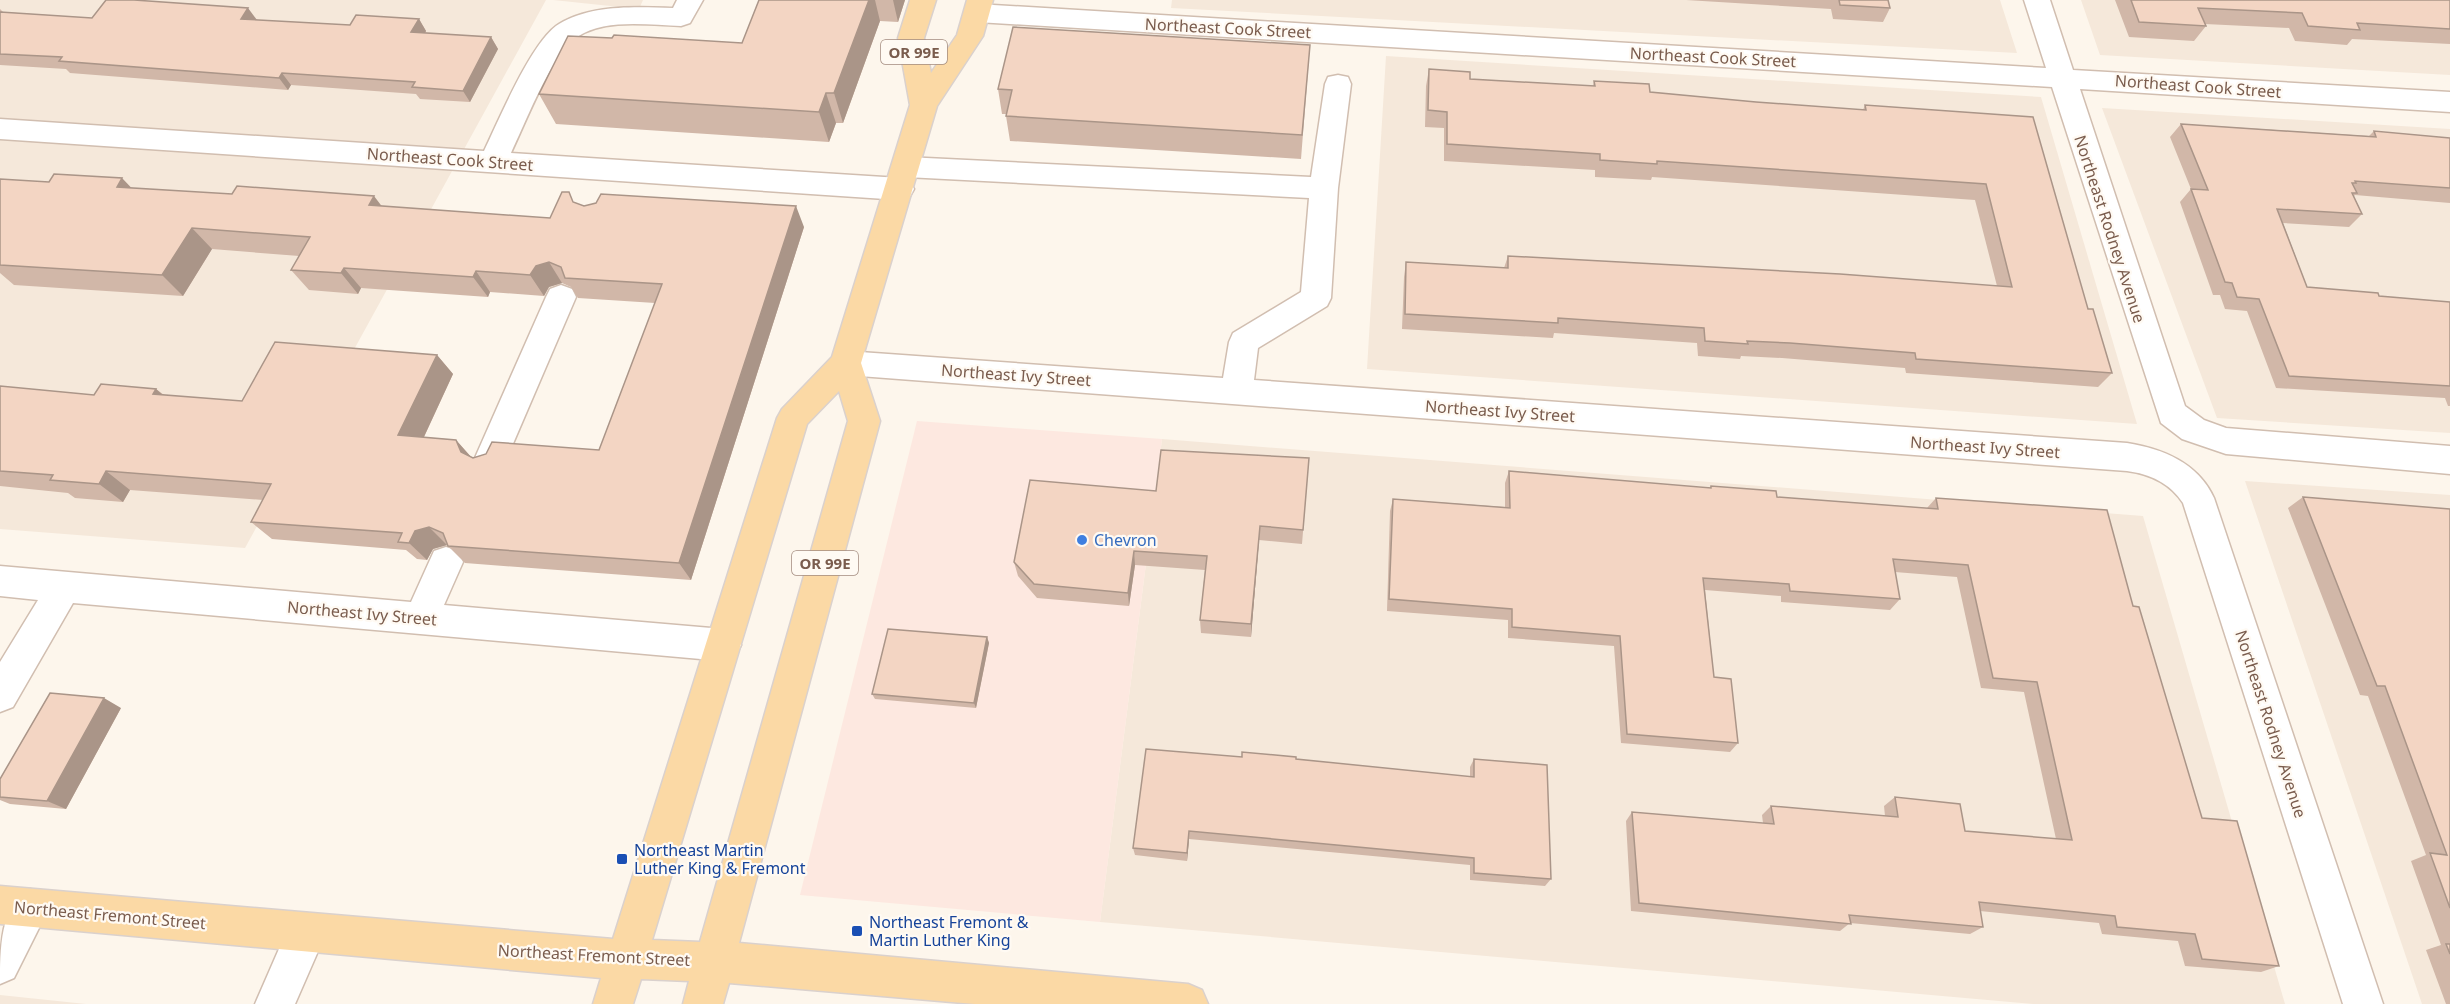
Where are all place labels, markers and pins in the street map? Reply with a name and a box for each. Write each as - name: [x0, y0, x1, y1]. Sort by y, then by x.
- place label: Chevron: [1094, 529, 1157, 551]
- marker: Chevron: [1075, 533, 1089, 547]
- place label: Northeast Martin Luther King & Fremont: [634, 839, 806, 879]
- marker: Northeast Martin Luther King & Fremont: [615, 852, 629, 866]
- place label: Northeast Fremont & Martin Luther King: [869, 911, 1029, 951]
- marker: Northeast Fremont & Martin Luther King: [850, 924, 864, 938]

